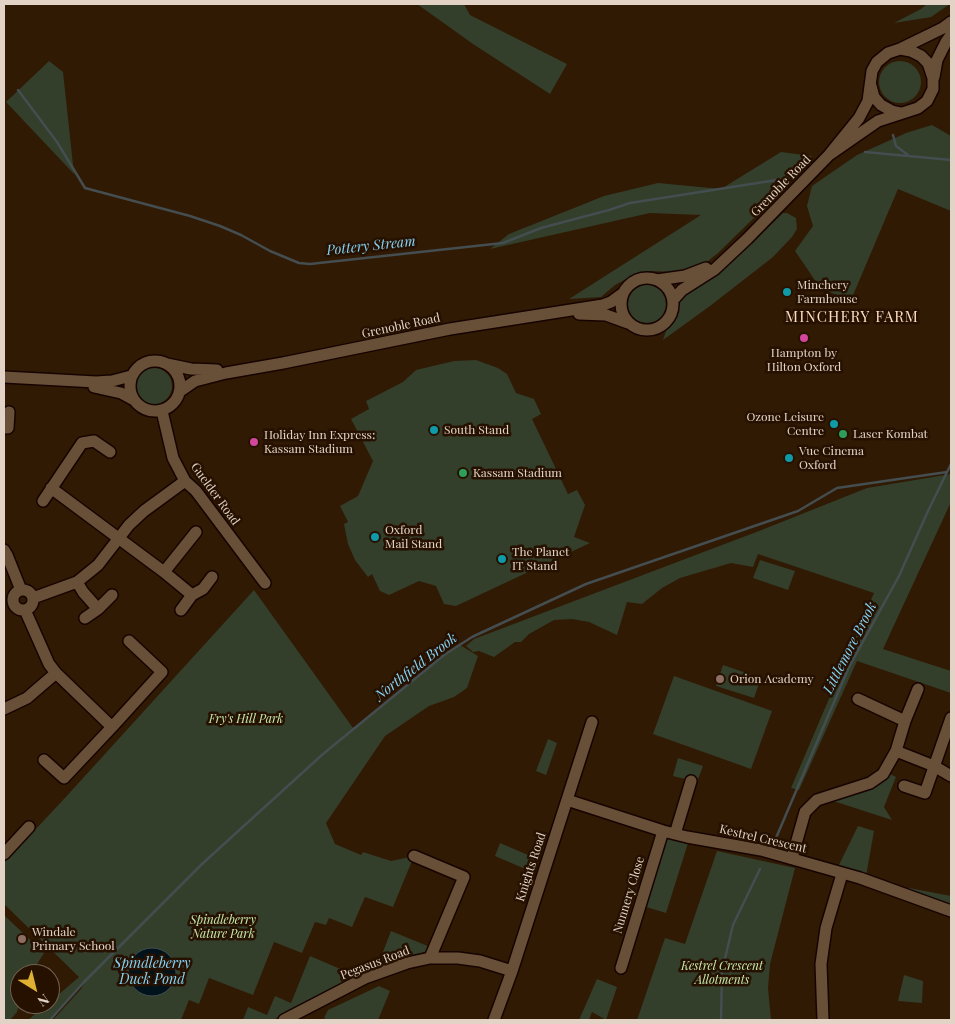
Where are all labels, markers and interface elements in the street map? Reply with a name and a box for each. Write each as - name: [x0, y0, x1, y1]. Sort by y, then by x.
- street label: Grenoble Road: [748, 152, 814, 220]
- water label: Pottery Stream: [326, 233, 416, 259]
- place label: Minchery Farmhouse: [797, 278, 858, 306]
- marker: Minchery Farmhouse: [781, 286, 793, 298]
- district label: MINCHERY FARM: [783, 308, 921, 326]
- street label: Grenoble Road: [361, 311, 441, 341]
- marker: Hampton by Hilton Oxford: [798, 332, 810, 344]
- place label: Hampton by Hilton Oxford: [767, 346, 841, 374]
- place label: Ozone Leisure Centre: [746, 410, 824, 438]
- marker: Ozone Leisure Centre: [828, 418, 840, 430]
- place label: South Stand: [444, 423, 509, 437]
- marker: South Stand: [428, 424, 440, 436]
- place label: Laser Kombat: [853, 427, 928, 441]
- place label: Holiday Inn Express: Kassam Stadium: [264, 428, 375, 456]
- marker: Laser Kombat: [837, 428, 849, 440]
- marker: Holiday Inn Express: Kassam Stadium: [248, 436, 260, 448]
- place label: Vue Cinema Oxford: [799, 444, 864, 472]
- marker: Vue Cinema Oxford: [783, 452, 795, 464]
- street label: Guelder Road: [188, 460, 242, 528]
- place label: Kassam Stadium: [473, 466, 562, 480]
- marker: Kassam Stadium: [457, 467, 469, 479]
- place label: Oxford Mail Stand: [385, 523, 442, 551]
- marker: Oxford Mail Stand: [369, 531, 381, 543]
- place label: The Planet IT Stand: [512, 545, 569, 573]
- marker: The Planet IT Stand: [496, 553, 508, 565]
- water label: Littlemore Brook: [820, 599, 880, 697]
- water label: Northfield Brook: [372, 630, 460, 704]
- place label: Orion Academy: [730, 672, 813, 686]
- marker: Orion Academy: [714, 673, 726, 685]
- park label: Fry's Hill Park: [209, 712, 283, 726]
- street label: Kestrel Crescent: [718, 822, 808, 856]
- street label: Knights Road: [513, 831, 549, 903]
- street label: Nunnery Close: [610, 855, 648, 935]
- park label: Spindleberry Nature Park: [190, 913, 256, 941]
- place label: Windale Primary School: [32, 925, 115, 953]
- marker: Windale Primary School: [16, 933, 28, 945]
- street label: Pegasus Road: [338, 943, 412, 983]
- water label: Spindleberry Duck Pond: [114, 956, 190, 989]
- park label: Kestrel Crescent Allotments: [681, 959, 763, 987]
- north arrow: [10, 964, 60, 1014]
- text: N: [34, 990, 53, 1011]

